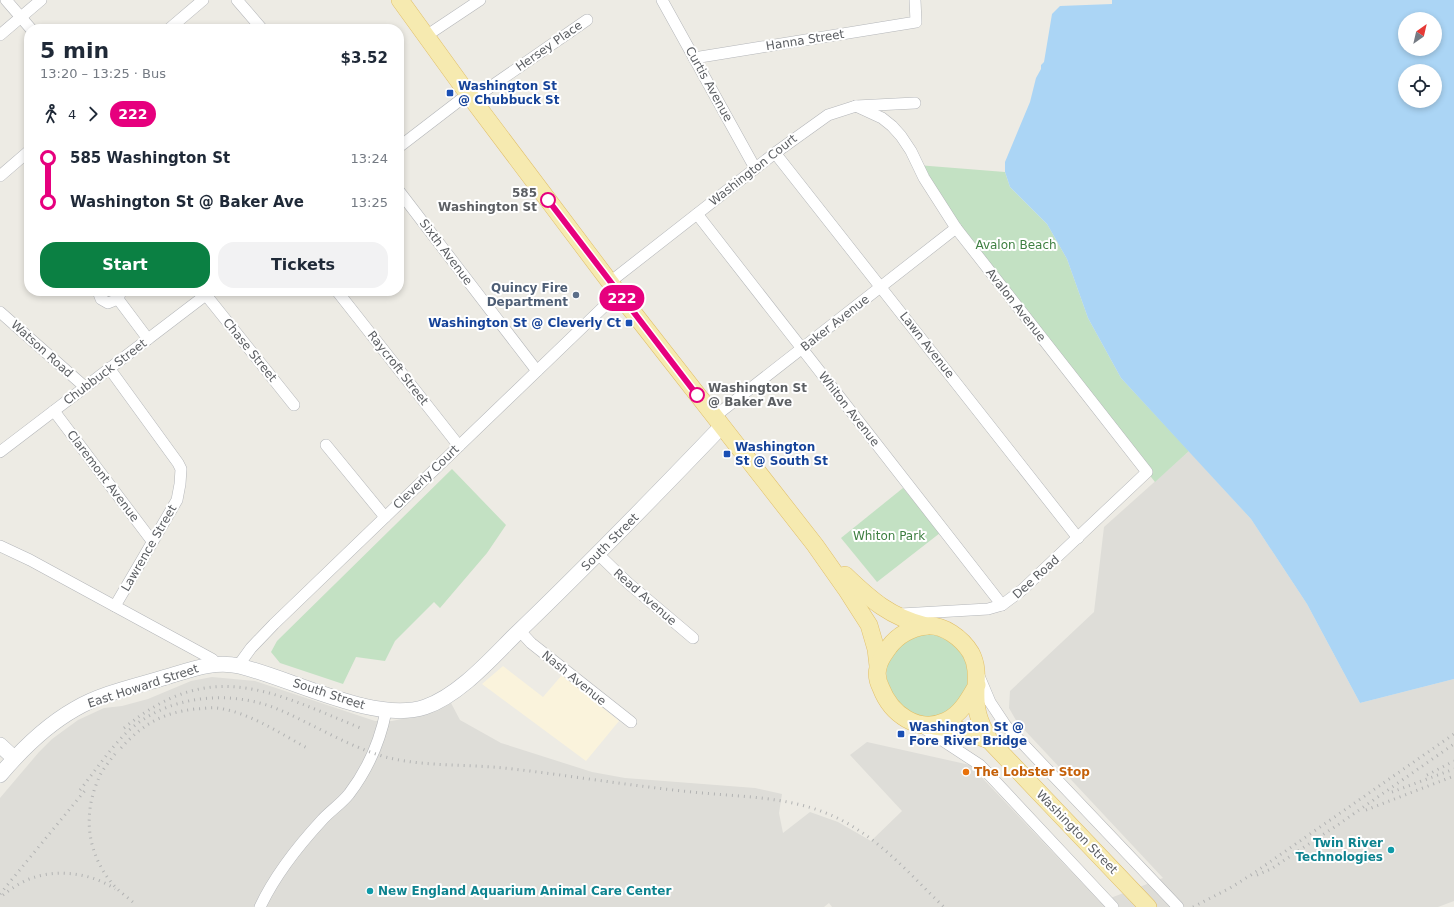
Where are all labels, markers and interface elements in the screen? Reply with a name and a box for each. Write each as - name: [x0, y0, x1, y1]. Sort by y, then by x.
- north arrow: [1398, 12, 1442, 56]
- map controls: [1398, 12, 1442, 108]
- street label: Hersey Place: [513, 18, 585, 74]
- street label: Hanna Street: [765, 27, 846, 53]
- text: 5 min: [40, 38, 109, 63]
- street label: Curtis Avenue: [683, 44, 735, 124]
- text: $3.52: [341, 49, 388, 67]
- button: locate: [1398, 64, 1442, 108]
- text: 13:20 – 13:25 · Bus: [40, 66, 166, 81]
- place label: Washington St @ Chubbuck St: [458, 79, 560, 107]
- marker: Washington St @ Chubbuck St: [445, 88, 455, 98]
- icon: walk: [40, 103, 62, 125]
- icon: forward: [82, 103, 104, 125]
- text: 222: [118, 106, 148, 122]
- text: 4: [68, 107, 76, 122]
- street label: Washington Court: [706, 131, 800, 209]
- text: 585 Washington St: [70, 149, 230, 167]
- text: 13:24: [351, 151, 388, 166]
- place label: 585 Washington St: [438, 186, 537, 214]
- marker: 585 Washington St: [540, 192, 556, 208]
- text: Washington St @ Baker Ave: [70, 193, 304, 211]
- text: 13:25: [351, 195, 388, 210]
- street label: Sixth Avenue: [417, 216, 475, 288]
- park label: Avalon Beach: [975, 238, 1057, 252]
- button: Start: [40, 242, 210, 288]
- button: Tickets: [218, 242, 388, 288]
- street label: Avalon Avenue: [983, 266, 1049, 344]
- place label: Quincy Fire Department: [487, 281, 568, 309]
- line badge: 222: [599, 285, 645, 311]
- marker: Quincy Fire Department: [571, 290, 581, 300]
- text: 222: [607, 290, 637, 306]
- street label: Baker Avenue: [798, 292, 872, 354]
- street label: Lawn Avenue: [897, 309, 957, 381]
- street label: Chase Street: [220, 316, 280, 385]
- place label: Washington St @ Cleverly Ct: [428, 316, 621, 330]
- street label: Watson Road: [8, 318, 76, 380]
- marker: Washington St @ Cleverly Ct: [624, 318, 634, 328]
- street label: Raycroft Street: [365, 328, 431, 408]
- street label: Chubbuck Street: [61, 336, 149, 408]
- street label: Whiton Avenue: [816, 369, 882, 449]
- place label: Washington St @ Baker Ave: [708, 381, 807, 409]
- marker: Washington St @ Baker Ave: [689, 387, 705, 403]
- street label: Claremont Avenue: [64, 428, 142, 524]
- place label: Washington St @ South St: [735, 440, 828, 468]
- street label: Cleverly Court: [390, 442, 462, 512]
- marker: Washington St @ South St: [722, 449, 732, 459]
- street label: Lawrence Street: [118, 502, 180, 594]
- street label: South Street: [578, 510, 642, 574]
- park label: Whiton Park: [853, 529, 925, 543]
- street label: Dee Road: [1010, 552, 1062, 602]
- street label: Read Avenue: [611, 566, 679, 628]
- street label: Nash Avenue: [539, 648, 609, 708]
- street label: East Howard Street: [86, 661, 201, 711]
- street label: South Street: [291, 676, 367, 712]
- place label: Washington St @ Fore River Bridge: [909, 720, 1027, 748]
- marker: Washington St @ Fore River Bridge: [896, 729, 906, 739]
- place label: The Lobster Stop: [974, 765, 1090, 779]
- marker: The Lobster Stop: [961, 767, 971, 777]
- street label: Washington Street: [1033, 787, 1121, 877]
- place label: Twin River Technologies: [1295, 836, 1383, 864]
- marker: Twin River Technologies: [1386, 845, 1396, 855]
- place label: New England Aquarium Animal Care Center: [378, 884, 671, 898]
- marker: New England Aquarium Animal Care Center: [365, 886, 375, 896]

